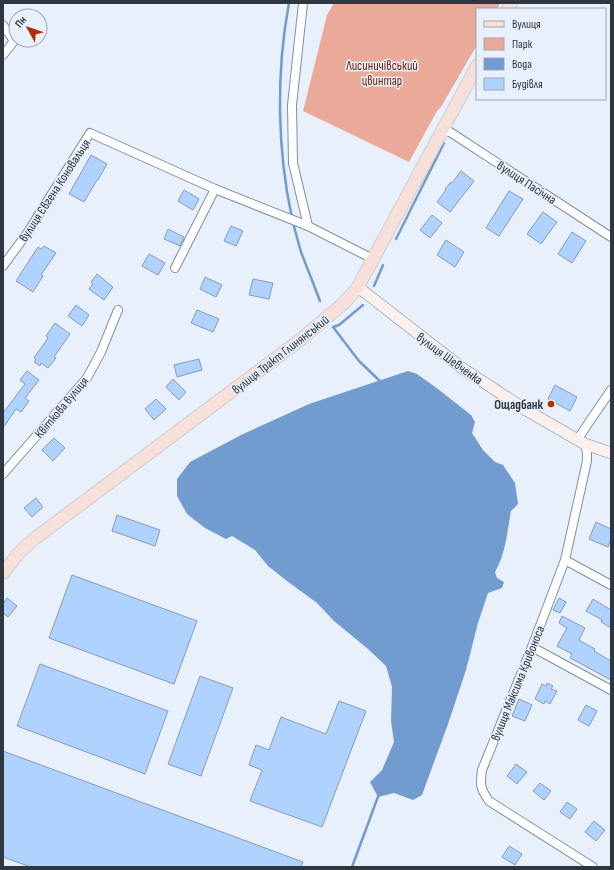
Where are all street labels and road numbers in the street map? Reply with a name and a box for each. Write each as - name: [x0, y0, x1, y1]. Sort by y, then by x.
- street label: вулиця Євгена Коновальця: [16, 136, 94, 245]
- street label: вулиця Пасічна: [494, 158, 559, 208]
- street label: вулиця Тракт Глинянський: [229, 312, 332, 398]
- street label: вулиця Шевченка: [413, 329, 486, 388]
- street label: Квіткова вулиця: [31, 374, 92, 442]
- street label: вулиця Максима Кривоноса: [488, 623, 548, 743]

